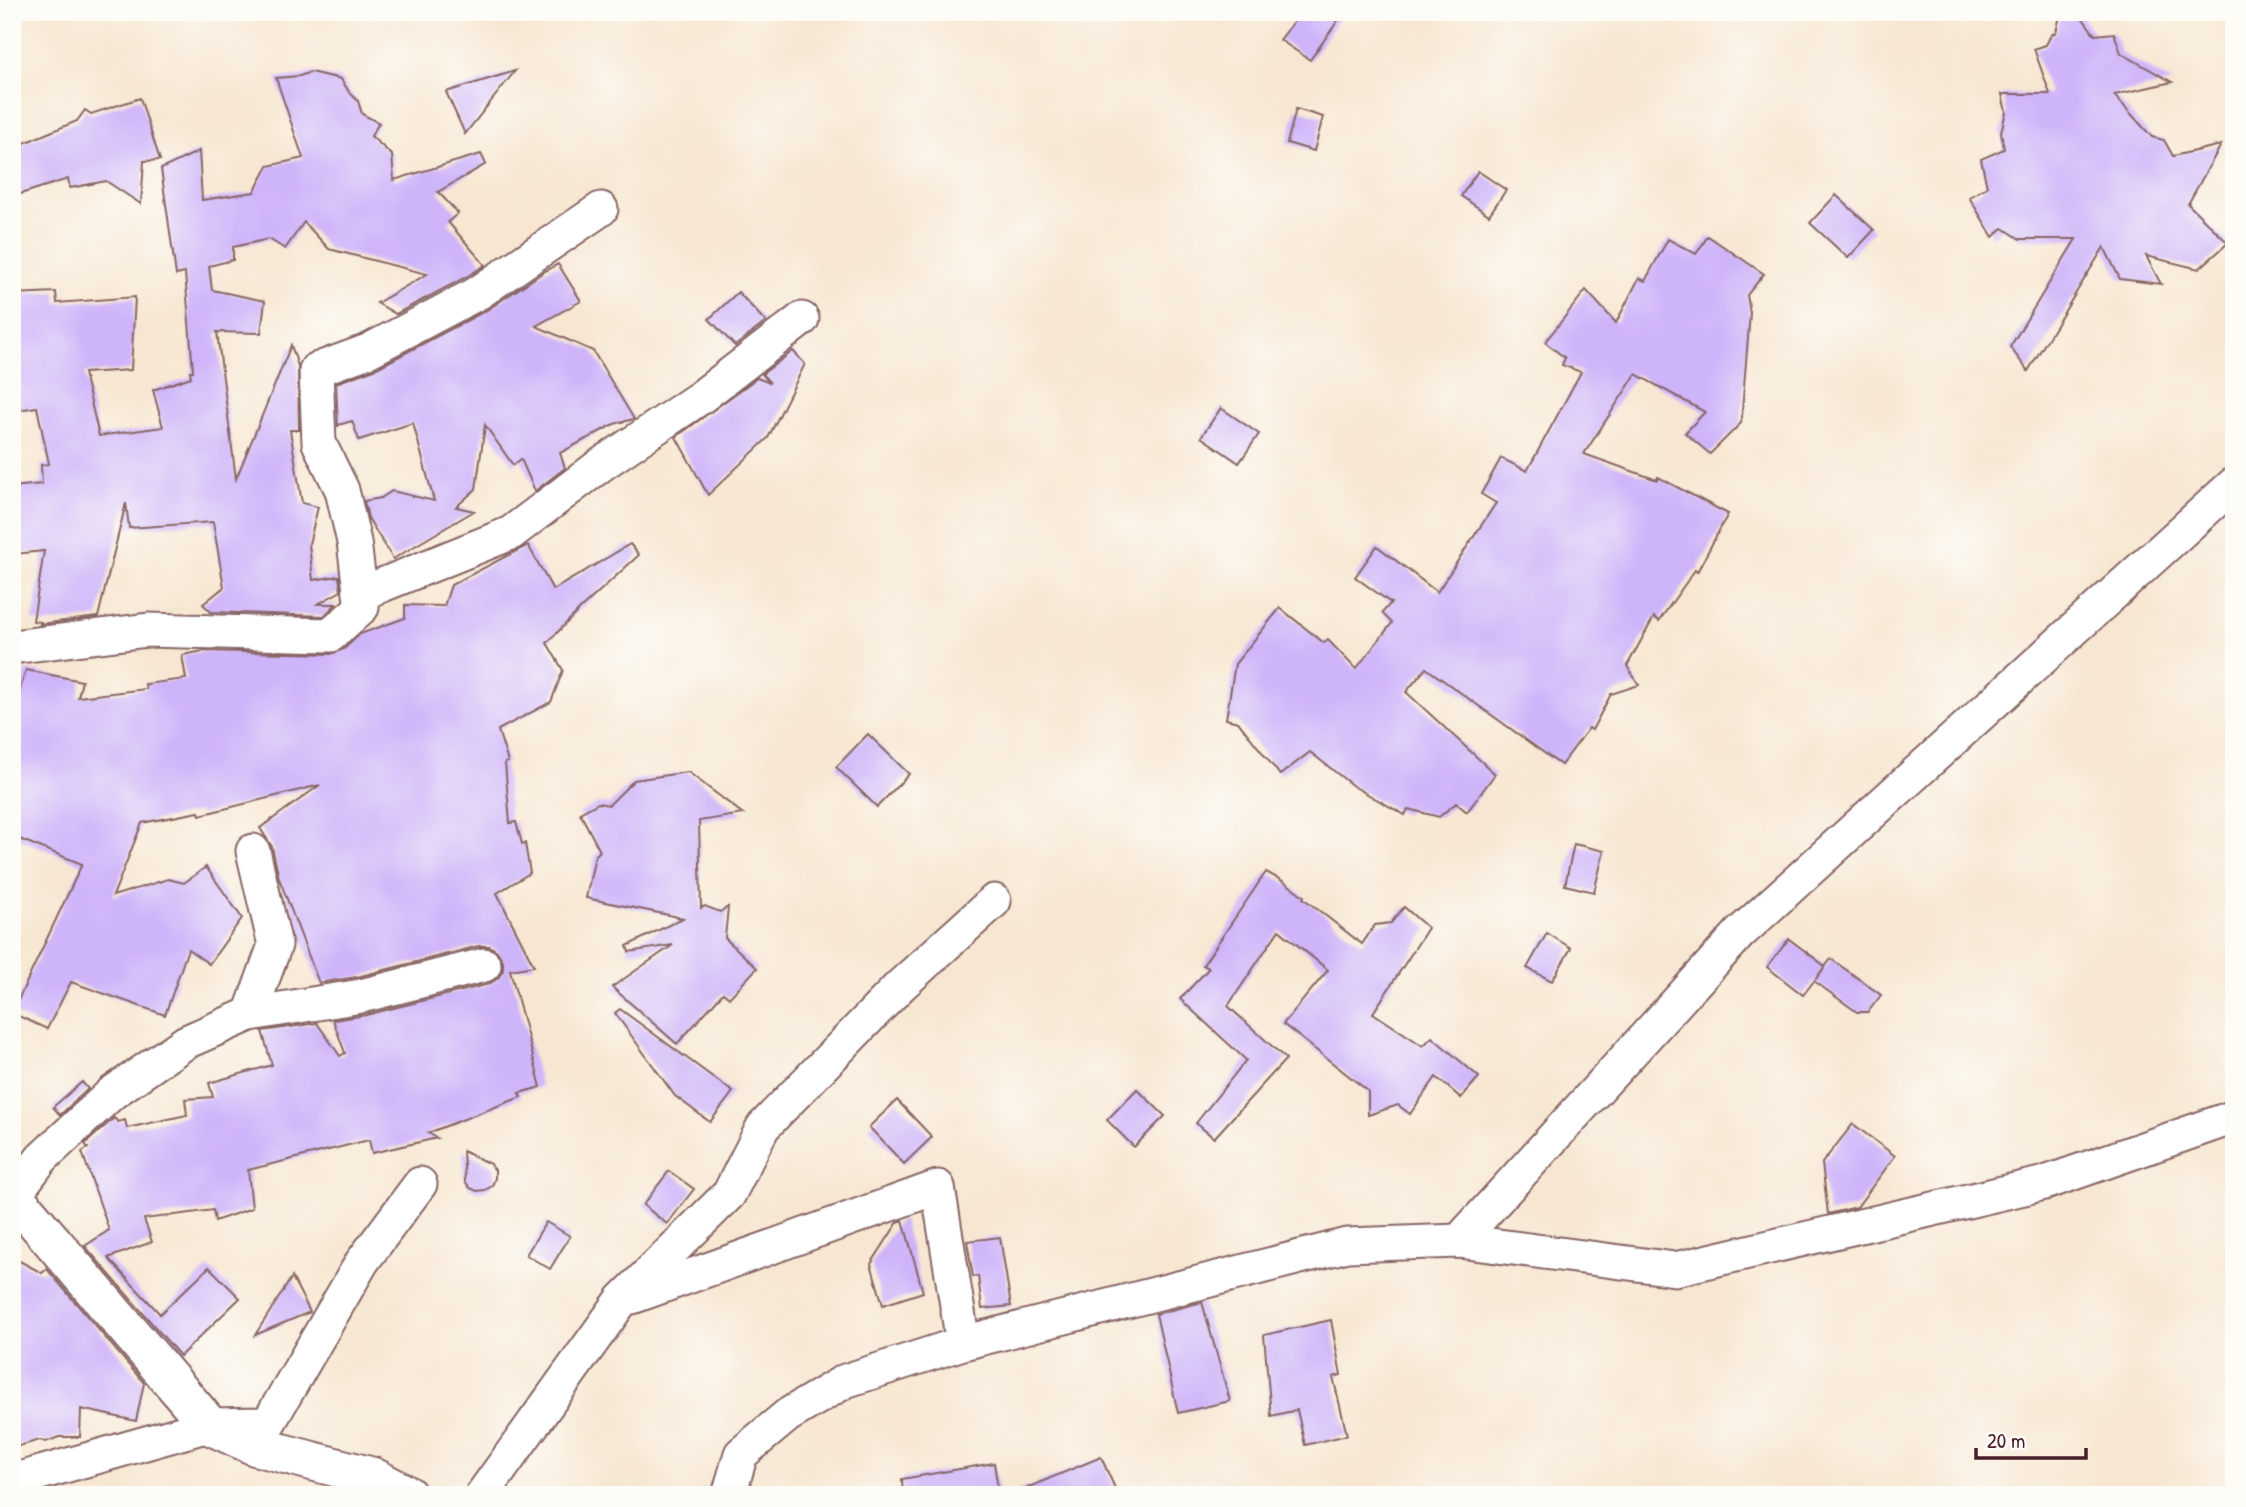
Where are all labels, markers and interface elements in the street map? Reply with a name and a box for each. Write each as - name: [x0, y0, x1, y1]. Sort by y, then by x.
- scale bar: [1976, 1416, 2087, 1460]
- text: 20 m: [1987, 1426, 2025, 1455]

